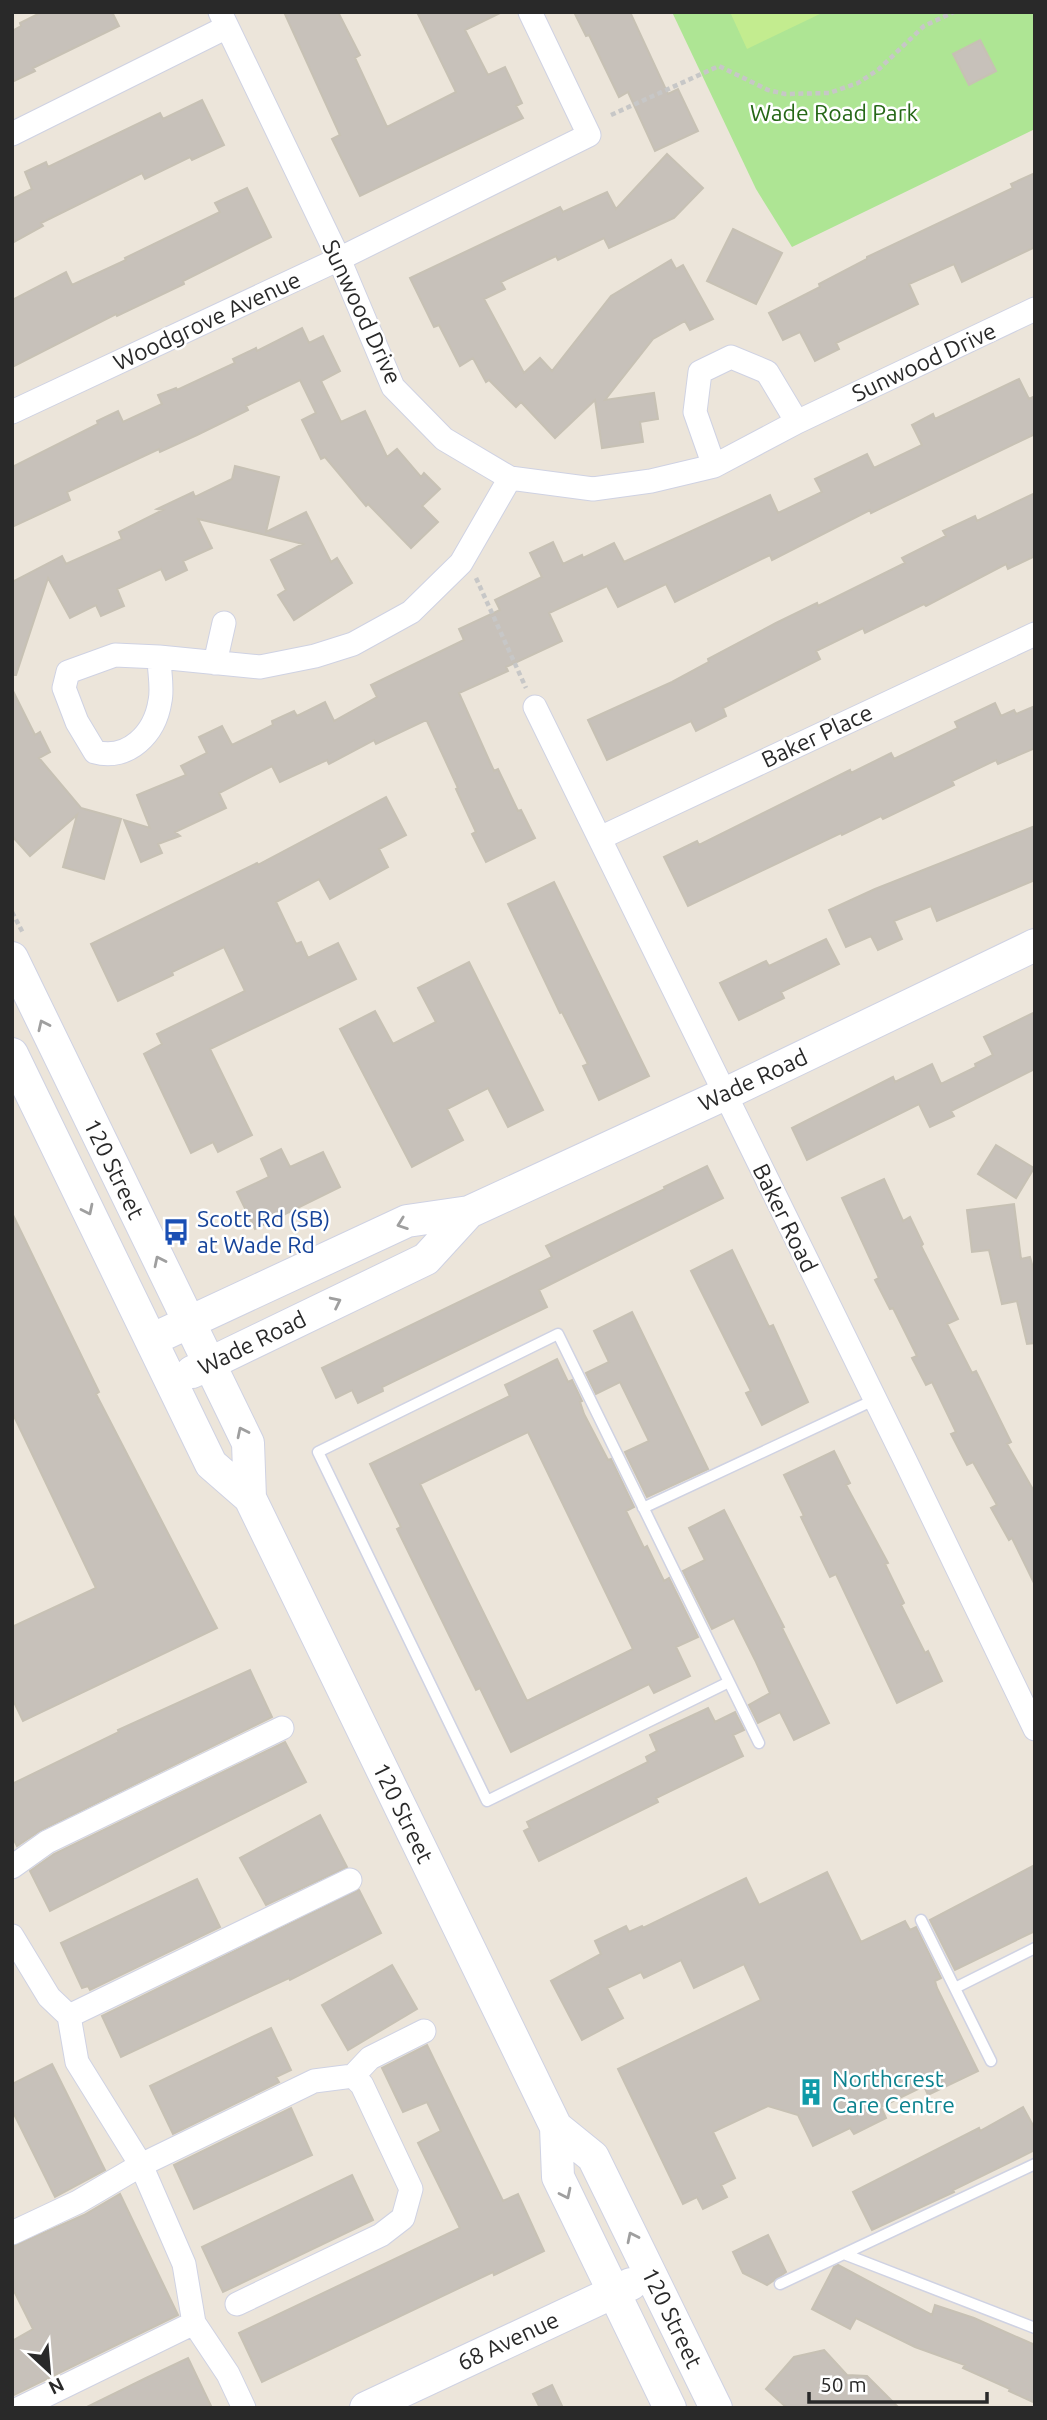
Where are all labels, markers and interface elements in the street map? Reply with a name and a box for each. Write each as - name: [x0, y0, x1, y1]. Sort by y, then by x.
- park label: Wade Road Park: [750, 100, 918, 125]
- street label: Sunwood Drive: [318, 236, 407, 388]
- street label: Woodgrove Avenue: [109, 266, 304, 375]
- street label: Sunwood Drive: [848, 317, 1000, 406]
- street label: Baker Place: [757, 699, 876, 772]
- one-way arrow: [38, 1020, 52, 1032]
- street label: Wade Road: [694, 1043, 811, 1116]
- street label: 120 Street: [79, 1115, 149, 1223]
- street label: Baker Road: [748, 1160, 822, 1276]
- one-way arrow: [80, 1203, 94, 1215]
- place label: Scott Rd (SB) at Wade Rd: [197, 1206, 330, 1257]
- one-way arrow: [397, 1216, 409, 1230]
- bus stop icon: Scott Rd (SB) at Wade Rd: [161, 1217, 191, 1247]
- one-way arrow: [153, 1256, 167, 1268]
- one-way arrow: [329, 1296, 341, 1310]
- street label: Wade Road: [194, 1306, 310, 1379]
- one-way arrow: [236, 1427, 250, 1439]
- street label: 120 Street: [368, 1759, 438, 1867]
- place label: Northcrest Care Centre: [832, 2066, 955, 2117]
- building icon: Northcrest Care Centre: [796, 2077, 826, 2107]
- one-way arrow: [557, 2187, 571, 2199]
- one-way arrow: [626, 2232, 640, 2244]
- street label: 120 Street: [637, 2264, 707, 2372]
- street label: 68 Avenue: [453, 2306, 562, 2375]
- north arrow: [14, 2336, 84, 2406]
- scale bar: [809, 2360, 988, 2404]
- text: 50 m: [820, 2372, 867, 2396]
- text: N: [45, 2373, 68, 2399]

